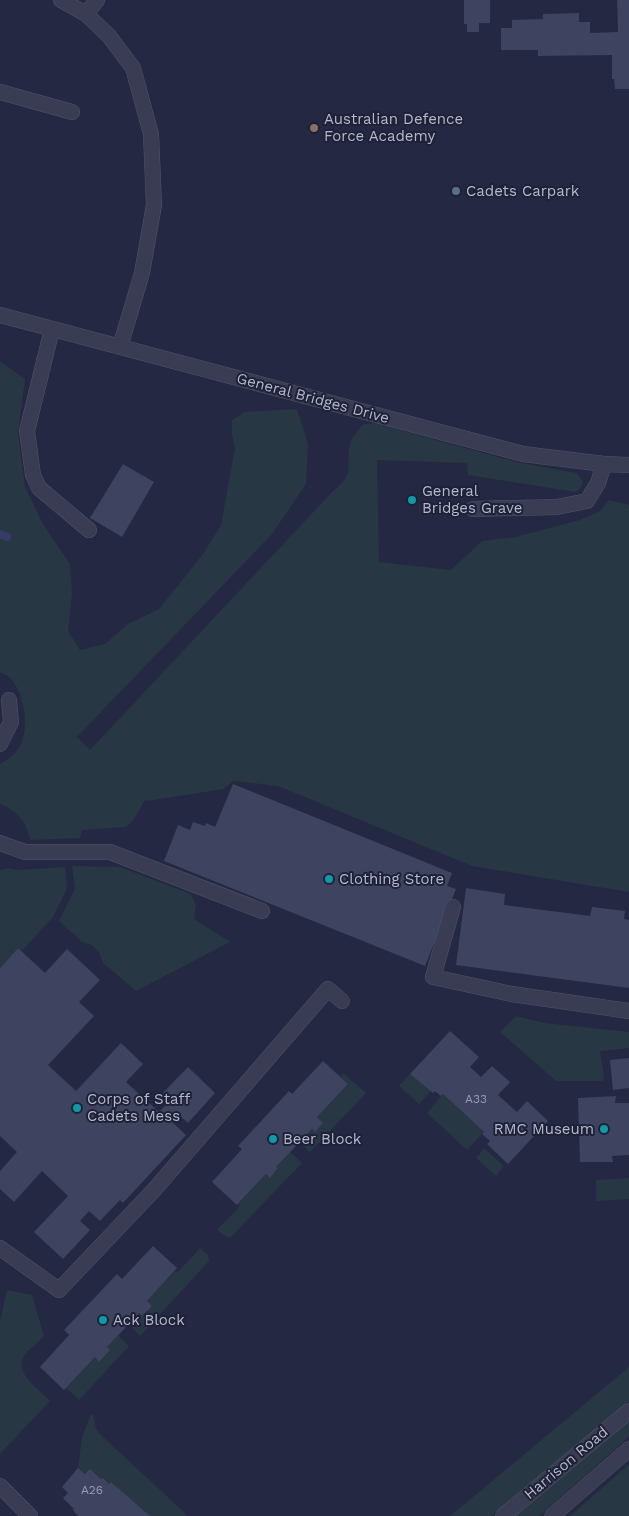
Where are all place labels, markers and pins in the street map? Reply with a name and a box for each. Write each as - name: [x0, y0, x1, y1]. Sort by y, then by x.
- place label: Australian Defence Force Academy: [324, 110, 463, 145]
- marker: Australian Defence Force Academy: [308, 122, 320, 134]
- place label: Cadets Carpark: [466, 182, 580, 200]
- marker: Cadets Carpark: [450, 185, 462, 197]
- place label: General Bridges Grave: [422, 482, 522, 517]
- marker: General Bridges Grave: [406, 494, 418, 506]
- place label: Clothing Store: [339, 870, 444, 888]
- marker: Clothing Store: [323, 873, 335, 885]
- place label: Corps of Staff Cadets Mess: [87, 1090, 190, 1125]
- marker: Corps of Staff Cadets Mess: [71, 1102, 83, 1114]
- place label: RMC Museum: [494, 1120, 594, 1138]
- marker: RMC Museum: [598, 1123, 610, 1135]
- place label: Beer Block: [283, 1130, 362, 1148]
- marker: Beer Block: [267, 1133, 279, 1145]
- place label: Ack Block: [113, 1311, 185, 1329]
- marker: Ack Block: [97, 1314, 109, 1326]

